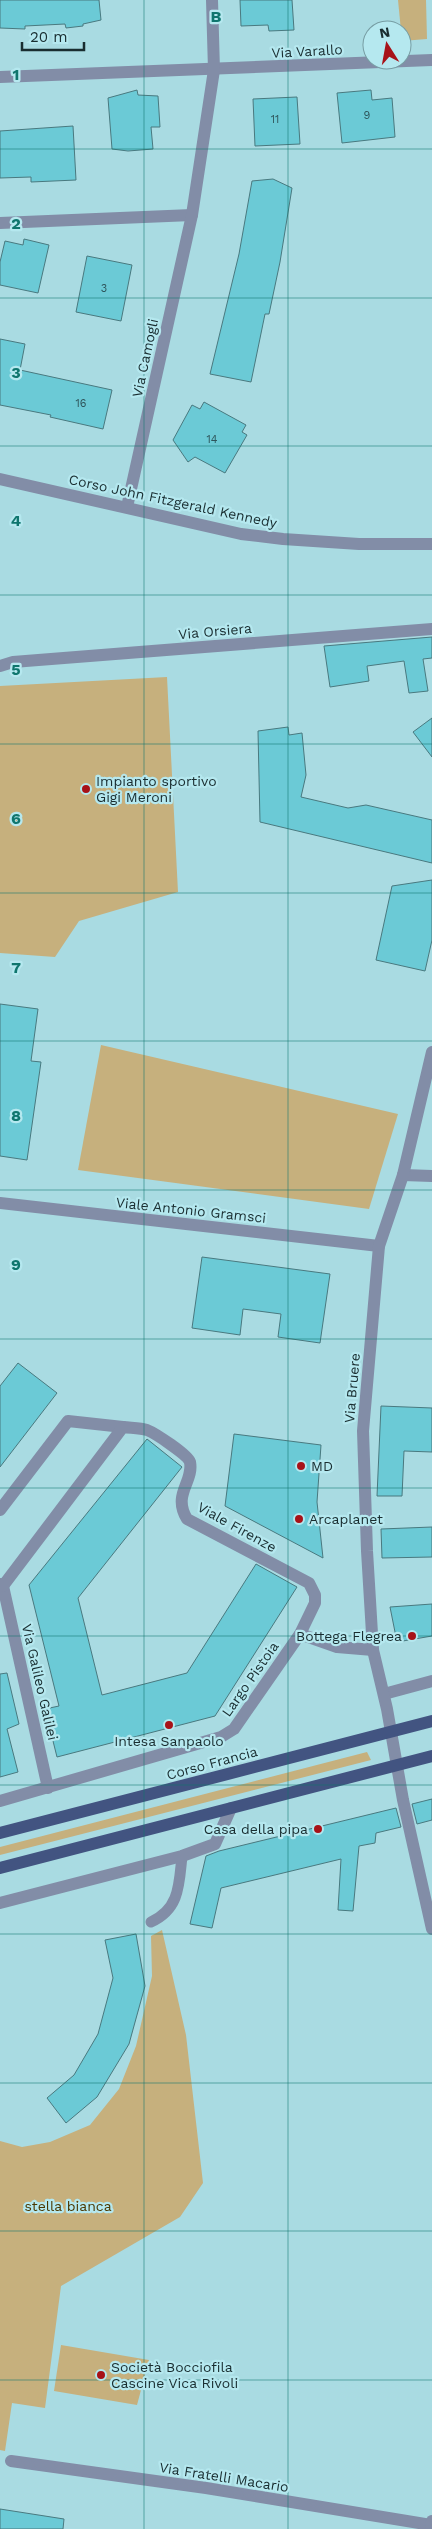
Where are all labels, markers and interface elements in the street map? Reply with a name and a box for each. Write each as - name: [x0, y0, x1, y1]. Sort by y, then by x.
- text: B: [211, 7, 222, 26]
- scale bar: [22, 20, 85, 52]
- north arrow: [362, 20, 412, 70]
- text: N: [378, 23, 391, 41]
- text: 20 m: [30, 28, 68, 46]
- street label: Via Varallo: [271, 41, 343, 61]
- text: 1: [13, 65, 19, 84]
- house number: 9: [364, 109, 371, 122]
- house number: 11: [271, 113, 279, 126]
- text: 2: [11, 214, 21, 233]
- house number: 3: [101, 282, 107, 295]
- street label: Via Camogli: [129, 317, 161, 399]
- text: 3: [11, 363, 21, 382]
- house number: 16: [76, 397, 87, 410]
- house number: 14: [206, 433, 218, 446]
- street label: Corso John Fitzgerald Kennedy: [67, 471, 279, 531]
- text: 4: [11, 511, 21, 530]
- street label: Via Orsiera: [178, 620, 252, 642]
- text: 5: [11, 660, 21, 679]
- place label: Impianto sportivo Gigi Meroni: [96, 773, 217, 805]
- marker: Impianto sportivo Gigi Meroni: [80, 783, 92, 795]
- text: 6: [11, 809, 21, 828]
- text: 7: [11, 958, 21, 977]
- text: 8: [11, 1106, 21, 1125]
- street label: Viale Antonio Gramsci: [115, 1194, 267, 1226]
- text: 9: [11, 1255, 21, 1274]
- street label: Via Bruere: [341, 1352, 363, 1424]
- place label: MD: [311, 1458, 333, 1474]
- marker: MD: [295, 1460, 307, 1472]
- street label: Viale Firenze: [195, 1499, 279, 1555]
- place label: Arcaplanet: [309, 1511, 383, 1527]
- marker: Arcaplanet: [293, 1513, 305, 1525]
- street label: Via Galileo Galilei: [19, 1622, 61, 1742]
- place label: Bottega Flegrea: [296, 1628, 402, 1644]
- marker: Bottega Flegrea: [406, 1630, 418, 1642]
- street label: Largo Pistoia: [218, 1638, 282, 1720]
- marker: Intesa Sanpaolo: [163, 1719, 175, 1731]
- place label: Intesa Sanpaolo: [114, 1733, 224, 1749]
- street label: Corso Francia: [165, 1743, 259, 1783]
- place label: Casa della pipa: [204, 1821, 308, 1837]
- marker: Casa della pipa: [312, 1823, 324, 1835]
- park label: stella bianca: [24, 2198, 112, 2214]
- place label: Società Bocciofila Cascine Vica Rivoli: [111, 2359, 238, 2391]
- marker: Società Bocciofila Cascine Vica Rivoli: [95, 2369, 107, 2381]
- street label: Via Fratelli Macario: [158, 2459, 290, 2495]

